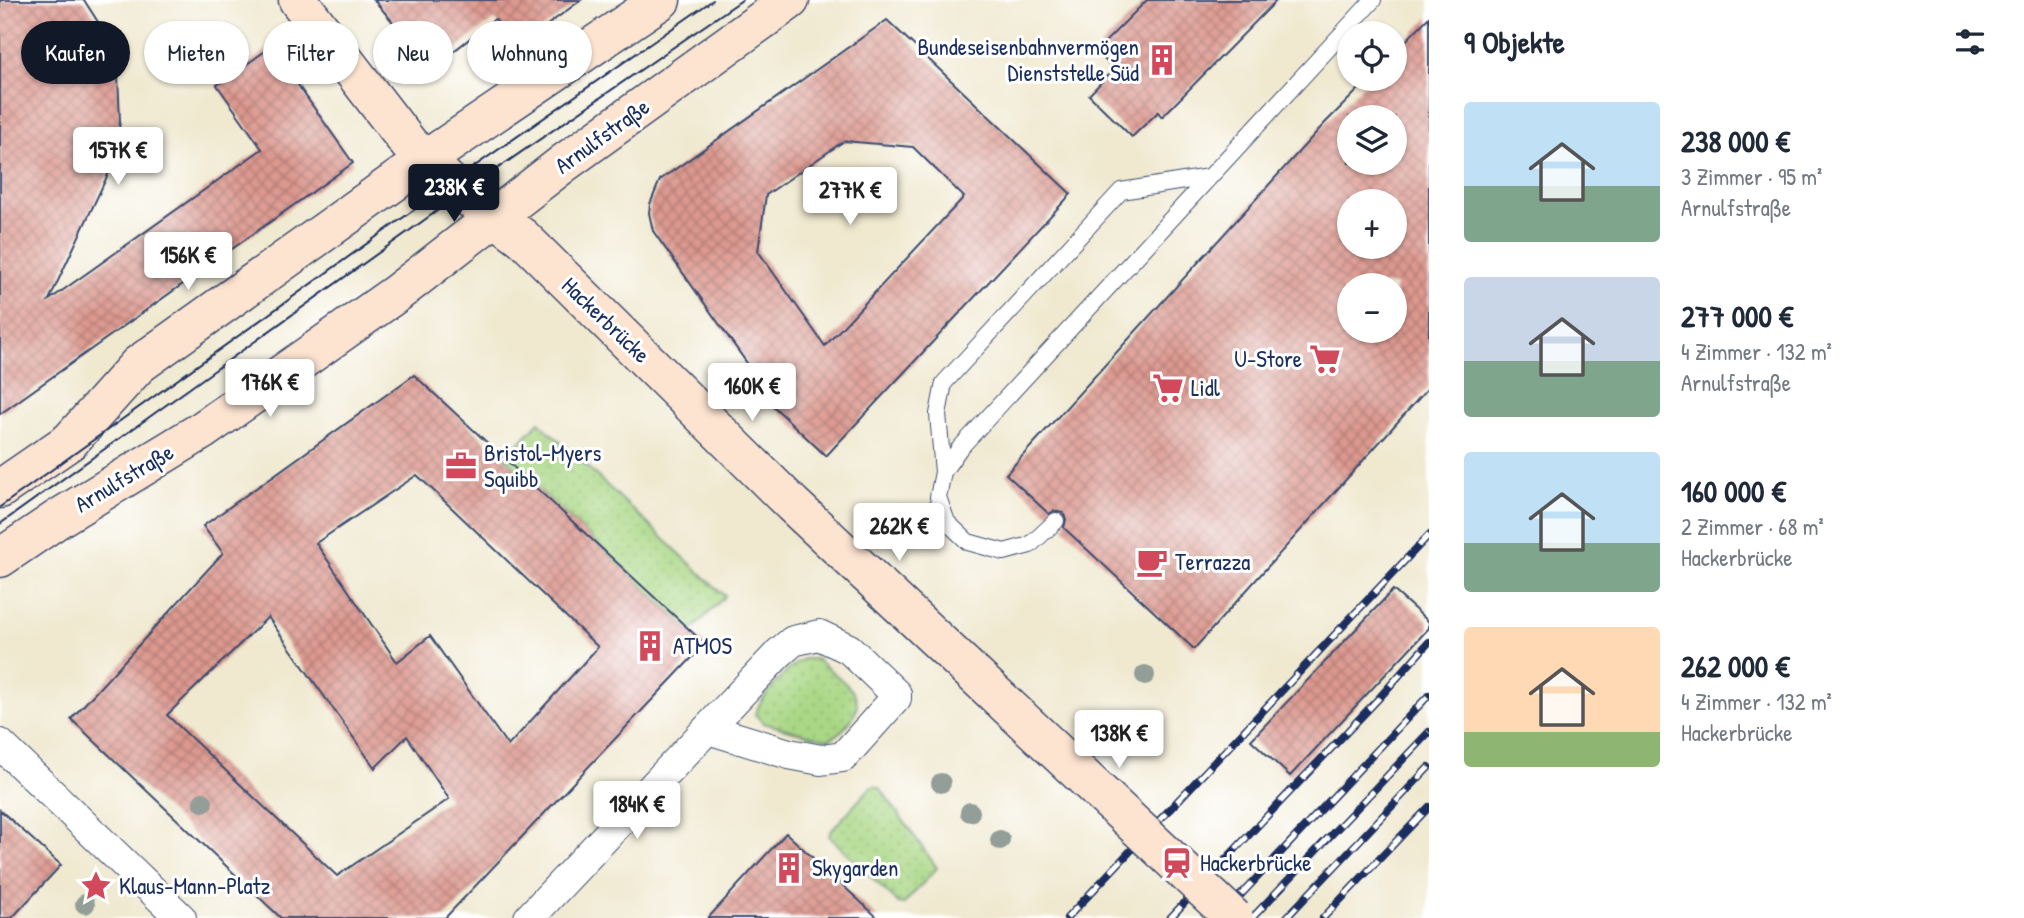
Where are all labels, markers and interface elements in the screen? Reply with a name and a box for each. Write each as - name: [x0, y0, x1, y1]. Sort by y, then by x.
- chip: Kaufen: [21, 21, 130, 84]
- chip: Mieten: [144, 21, 249, 84]
- chip: Filter: [263, 21, 359, 84]
- chip: Neu: [373, 21, 453, 84]
- chip: Wohnung: [467, 21, 592, 84]
- map controls: [1337, 21, 1407, 343]
- button: locate: [1337, 21, 1407, 91]
- text: 9 Objekte: [1464, 22, 1565, 62]
- icon: filters: [1951, 23, 1989, 61]
- place label: Bundeseisenbahnvermögen Dienststelle Süd: [918, 31, 1139, 88]
- building icon: Bundeseisenbahnvermögen Dienststelle Süd: [1145, 43, 1179, 77]
- street label: Arnulfstraße: [548, 91, 655, 180]
- button: layers: [1337, 105, 1407, 175]
- text: 238 000 €: [1681, 121, 1790, 161]
- pin: 157K €: [61, 128, 175, 187]
- icon: home: [1520, 130, 1604, 214]
- text: 157K €: [89, 134, 147, 165]
- text: 3 Zimmer · 95 m²: [1681, 161, 1822, 192]
- pin: 238K €: [397, 164, 511, 224]
- pin: 277K €: [793, 168, 907, 227]
- text: 238K €: [424, 171, 484, 202]
- text: 277K €: [819, 174, 881, 205]
- button: +: [1337, 189, 1407, 259]
- text: Arnulfstraße: [1681, 192, 1791, 223]
- pin: 156K €: [131, 232, 245, 292]
- text: 156K €: [160, 239, 216, 270]
- street label: Hackerbrücke: [556, 270, 657, 369]
- button: −: [1337, 273, 1407, 343]
- text: 277 000 €: [1681, 296, 1793, 336]
- icon: home: [1520, 305, 1604, 389]
- text: 4 Zimmer · 132 m²: [1681, 336, 1832, 367]
- supermarket icon: U-Store: [1308, 342, 1342, 376]
- place label: U-Store: [1234, 343, 1302, 374]
- pin: 176K €: [213, 360, 327, 419]
- pin: 160K €: [695, 364, 809, 423]
- text: 176K €: [241, 366, 299, 397]
- text: Arnulfstraße: [1681, 367, 1791, 398]
- text: 160K €: [724, 370, 780, 401]
- supermarket icon: Lidl: [1151, 371, 1185, 405]
- place label: Lidl: [1191, 372, 1221, 403]
- street label: Arnulfstraße: [69, 436, 179, 519]
- place label: Bristol-Myers Squibb: [484, 437, 602, 494]
- office icon: Bristol-Myers Squibb: [444, 449, 478, 483]
- text: 160 000 €: [1681, 471, 1786, 511]
- icon: home: [1520, 480, 1604, 564]
- pin: 262K €: [842, 504, 956, 563]
- text: 262K €: [869, 510, 929, 541]
- text: 2 Zimmer · 68 m²: [1681, 511, 1824, 542]
- text: Hackerbrücke: [1681, 542, 1792, 573]
- cafe icon: Terrazza: [1135, 545, 1169, 579]
- place label: Terrazza: [1175, 546, 1250, 577]
- building icon: ATMOS: [633, 629, 667, 663]
- place label: ATMOS: [673, 630, 732, 661]
- text: 262 000 €: [1681, 646, 1790, 686]
- icon: home: [1520, 655, 1604, 739]
- text: 4 Zimmer · 132 m²: [1681, 686, 1832, 717]
- pin: 138K €: [1062, 710, 1176, 770]
- text: 138K €: [1091, 717, 1148, 748]
- text: Hackerbrücke: [1681, 717, 1792, 748]
- pin: 184K €: [580, 782, 694, 841]
- text: 184K €: [609, 788, 665, 819]
- station icon: Hackerbrücke: [1160, 846, 1194, 880]
- place label: Hackerbrücke: [1200, 847, 1311, 878]
- building icon: Skygarden: [772, 851, 806, 885]
- place label: Skygarden: [812, 852, 898, 883]
- place icon: Klaus-Mann-Platz: [79, 869, 113, 903]
- place label: Klaus-Mann-Platz: [119, 870, 270, 901]

